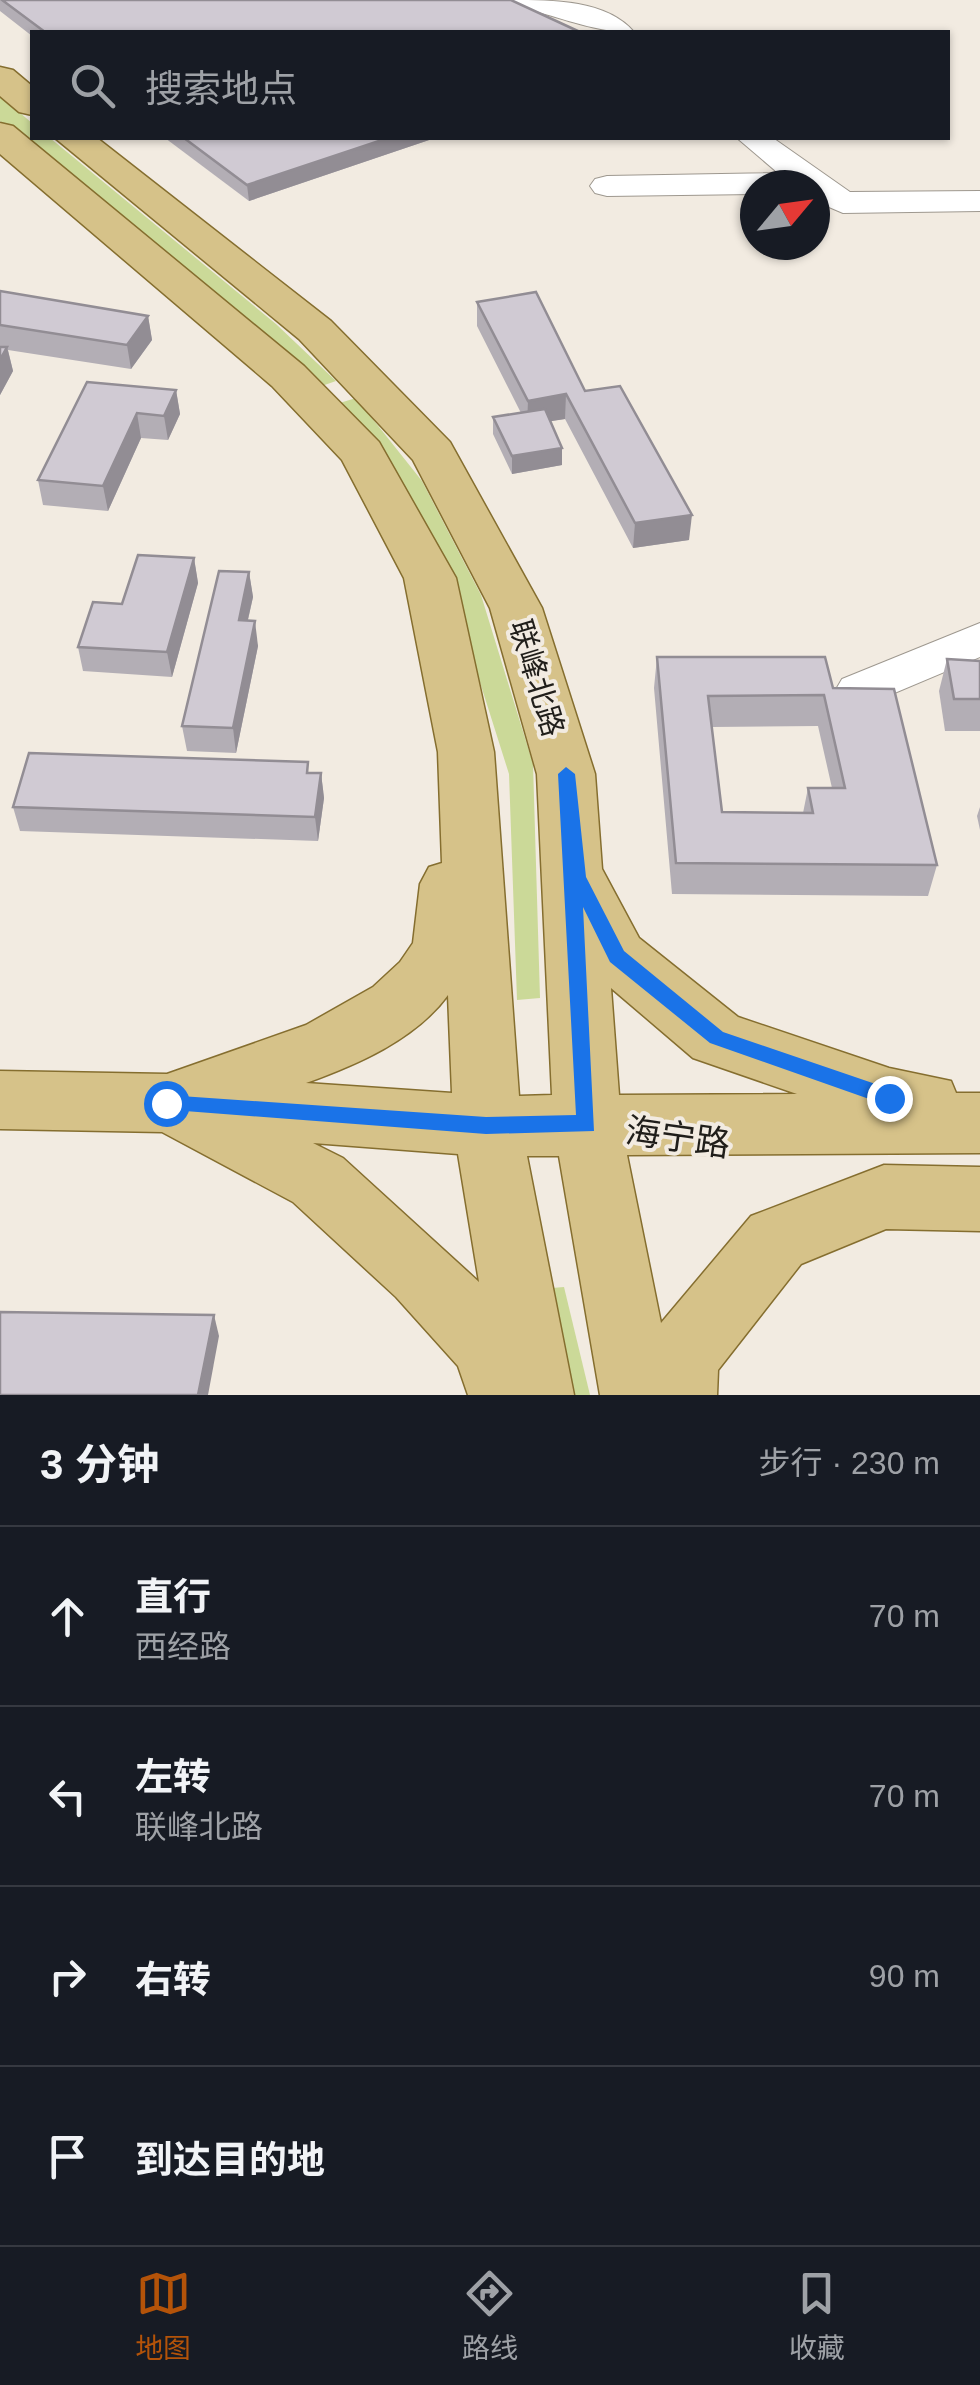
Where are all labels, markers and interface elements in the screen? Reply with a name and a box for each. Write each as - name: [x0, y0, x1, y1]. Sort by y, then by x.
- search box: [30, 30, 950, 140]
- icon: search: [65, 58, 120, 113]
- text: 搜索地点: [145, 68, 297, 110]
- north arrow: [740, 170, 830, 260]
- street label: 联峰北路: [504, 616, 570, 740]
- route end: [867, 1076, 913, 1122]
- route start: [144, 1081, 190, 1127]
- street label: 海宁路: [623, 1110, 733, 1164]
- text: 3 分钟: [40, 1441, 159, 1488]
- text: 步行 · 230 m: [759, 1445, 940, 1481]
- text: 直行: [135, 1576, 211, 1618]
- icon: ahead: [40, 1589, 95, 1644]
- text: 70 m: [869, 1598, 940, 1634]
- text: 西经路: [135, 1629, 231, 1665]
- text: 左转: [135, 1756, 211, 1798]
- icon: left: [40, 1769, 95, 1824]
- text: 70 m: [869, 1778, 940, 1814]
- text: 联峰北路: [135, 1809, 263, 1845]
- icon: right: [40, 1949, 95, 2004]
- text: 90 m: [869, 1958, 940, 1994]
- text: 右转: [135, 1959, 211, 2001]
- icon: arrive: [40, 2129, 95, 2184]
- text: 到达目的地: [135, 2139, 325, 2181]
- tab: 地图: [135, 2266, 191, 2366]
- tab: 路线: [462, 2266, 518, 2366]
- tab: 收藏: [789, 2266, 845, 2366]

